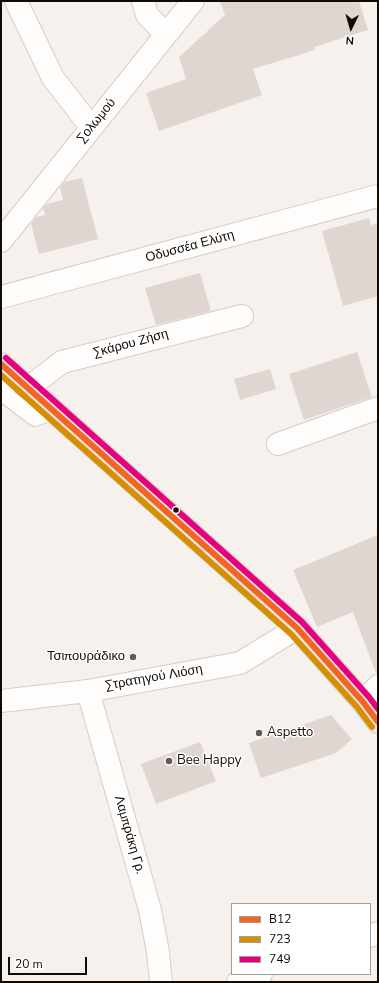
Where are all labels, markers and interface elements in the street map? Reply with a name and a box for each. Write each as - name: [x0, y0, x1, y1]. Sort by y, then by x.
- north arrow: [331, 8, 371, 48]
- text: N: [345, 33, 355, 48]
- street label: Σολωμού: [74, 96, 120, 146]
- street label: Οδυσσέα Ελύτη: [144, 228, 236, 266]
- street label: Σκάρου Ζήση: [92, 326, 170, 362]
- unlabelled marker: [171, 505, 181, 515]
- place label: Τσιπουράδικο: [47, 649, 125, 665]
- marker: Τσιπουράδικο: [128, 652, 138, 662]
- street label: Στρατηγού Λιόση: [104, 662, 204, 694]
- place label: Aspetto: [267, 725, 313, 741]
- marker: Aspetto: [254, 728, 264, 738]
- place label: Bee Happy: [177, 753, 241, 769]
- marker: Bee Happy: [164, 756, 174, 766]
- street label: Λαμπράκη Γρ.: [110, 794, 148, 876]
- legend: [231, 903, 371, 975]
- text: Β12: [269, 911, 291, 927]
- text: 723: [269, 931, 291, 947]
- scale bar: [10, 949, 89, 975]
- text: 749: [269, 951, 291, 967]
- text: 20 m: [15, 956, 43, 972]

